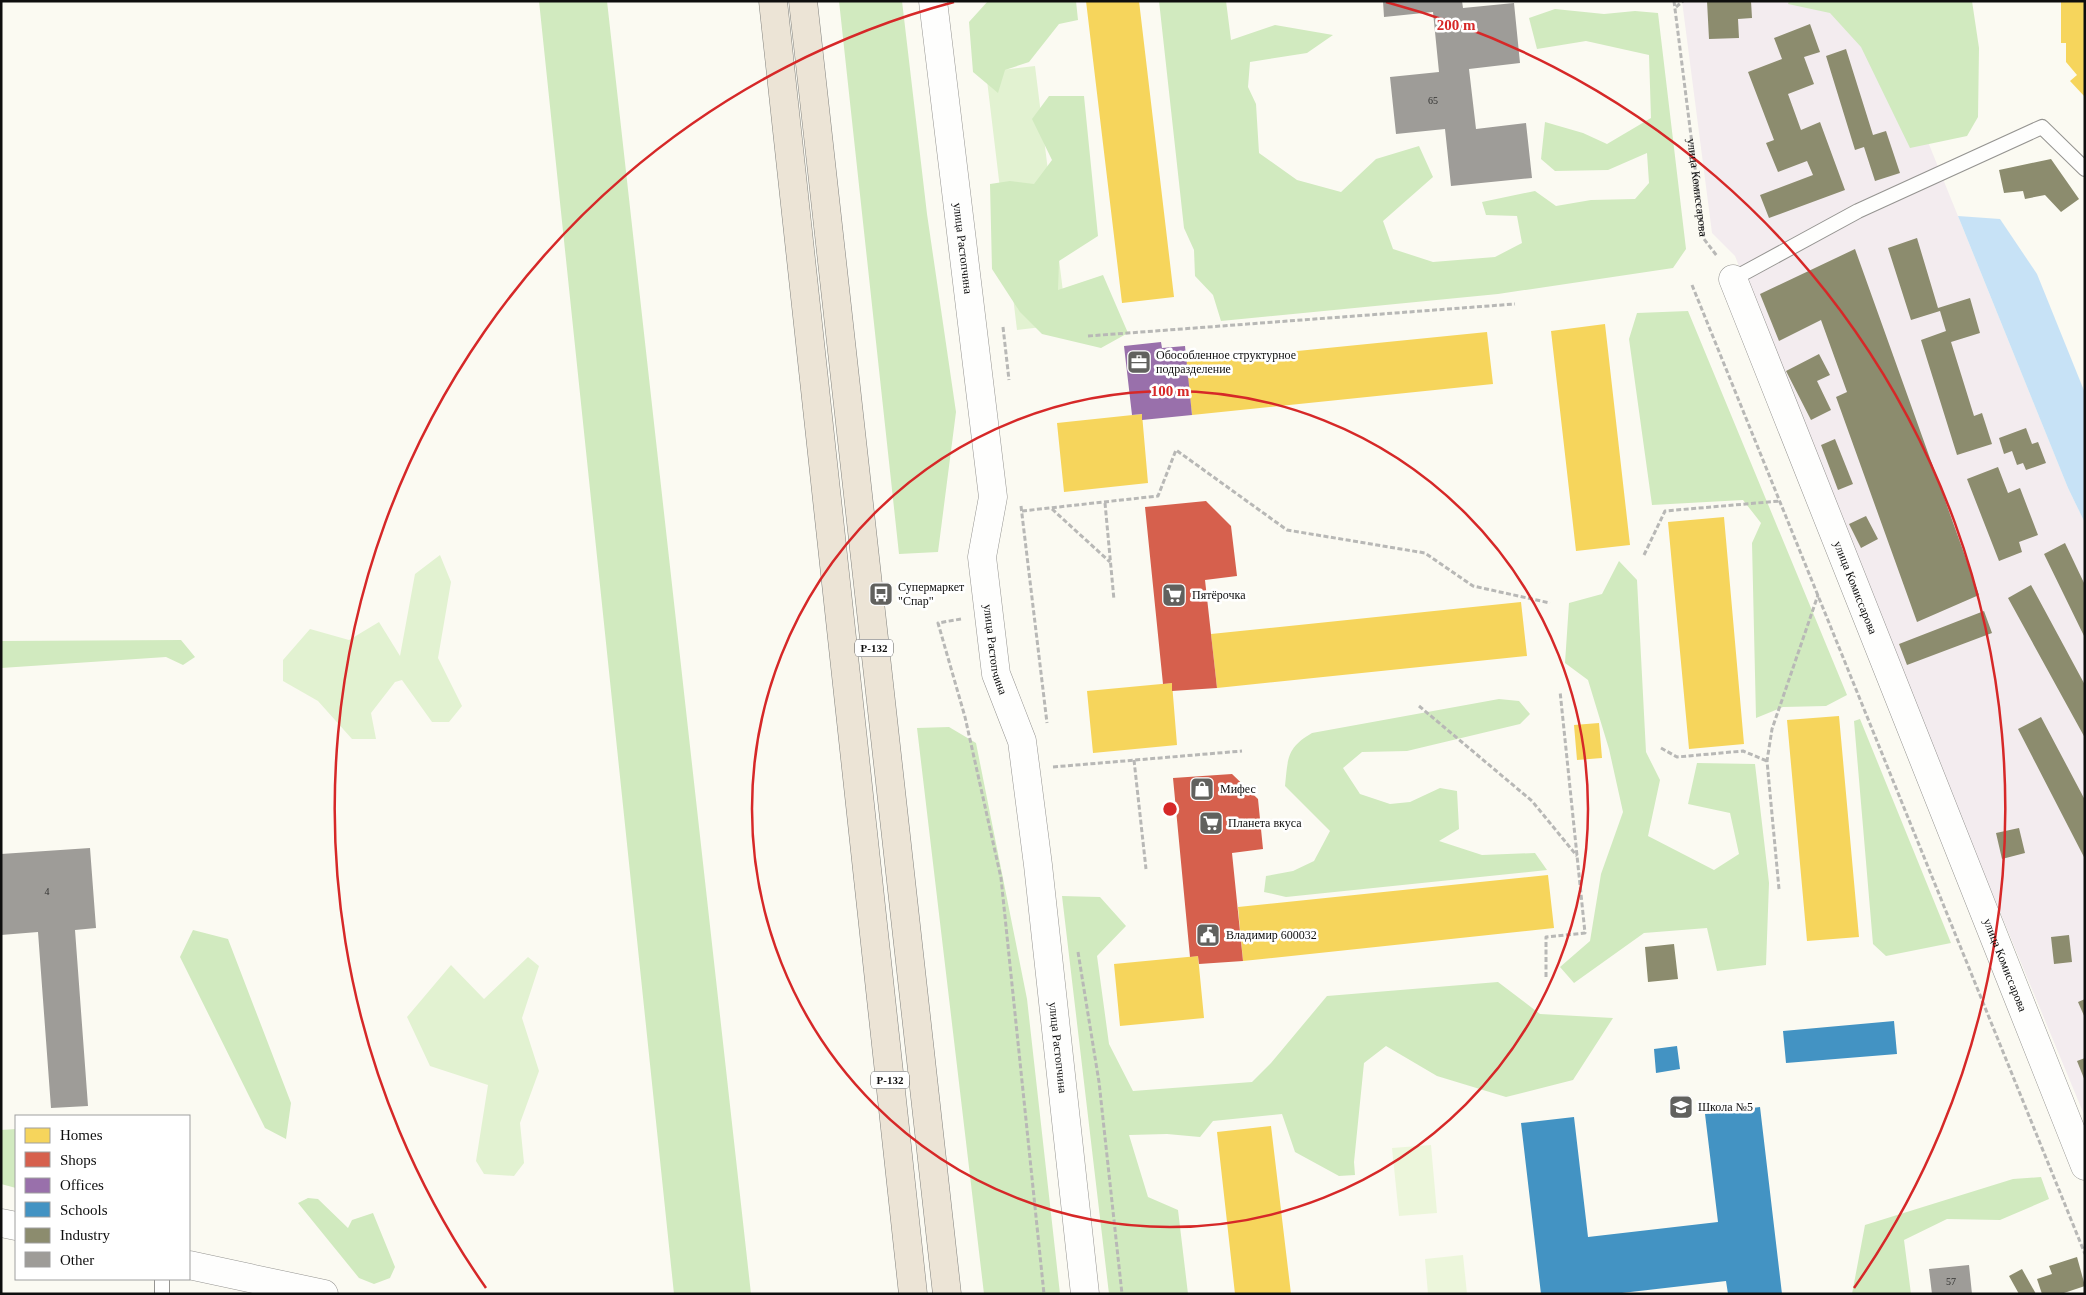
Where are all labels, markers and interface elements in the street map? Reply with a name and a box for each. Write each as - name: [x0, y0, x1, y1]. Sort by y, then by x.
- text: 200 m: [1437, 17, 1476, 33]
- house number: 65: [1428, 95, 1438, 106]
- street label: улица Комиссарова: [1684, 138, 1711, 238]
- street label: улица Растопчина: [950, 202, 975, 295]
- place label: Обособленное структурное подразделение: [1156, 348, 1296, 376]
- office icon: Обособленное структурное подразделение: [1126, 349, 1152, 375]
- text: 100 m: [1151, 383, 1190, 399]
- street label: улица Комиссарова: [1831, 539, 1880, 637]
- place label: Супермаркет "Спар": [898, 580, 965, 608]
- bus stop icon: Супермаркет "Спар": [868, 581, 894, 607]
- supermarket icon: Пятёрочка: [1161, 582, 1187, 608]
- place label: Пятёрочка: [1192, 588, 1246, 602]
- street label: улица Растопчина: [981, 603, 1011, 697]
- road number: Р-132: [855, 640, 893, 656]
- shop icon: Мифес: [1189, 776, 1215, 802]
- place label: Мифес: [1220, 782, 1256, 796]
- centre of rings: [1161, 800, 1179, 818]
- supermarket icon: Планета вкуса: [1198, 810, 1224, 836]
- place label: Планета вкуса: [1228, 816, 1302, 830]
- house number: 4: [45, 886, 50, 897]
- street label: улица Комиссарова: [1980, 916, 2030, 1014]
- public building icon: Владимир 600032: [1195, 922, 1221, 948]
- place label: Владимир 600032: [1226, 928, 1317, 942]
- street label: улица Растопчина: [1046, 1001, 1070, 1095]
- road number: Р-132: [871, 1072, 909, 1088]
- school or university icon: Школа №5: [1668, 1094, 1694, 1120]
- place label: Школа №5: [1698, 1100, 1753, 1114]
- legend: [15, 1115, 190, 1280]
- text: Homes: [60, 1127, 103, 1143]
- text: Shops: [60, 1152, 97, 1168]
- text: Offices: [60, 1177, 104, 1193]
- text: Schools: [60, 1202, 108, 1218]
- text: Industry: [60, 1227, 110, 1243]
- text: Other: [60, 1252, 94, 1268]
- house number: 57: [1946, 1276, 1956, 1287]

